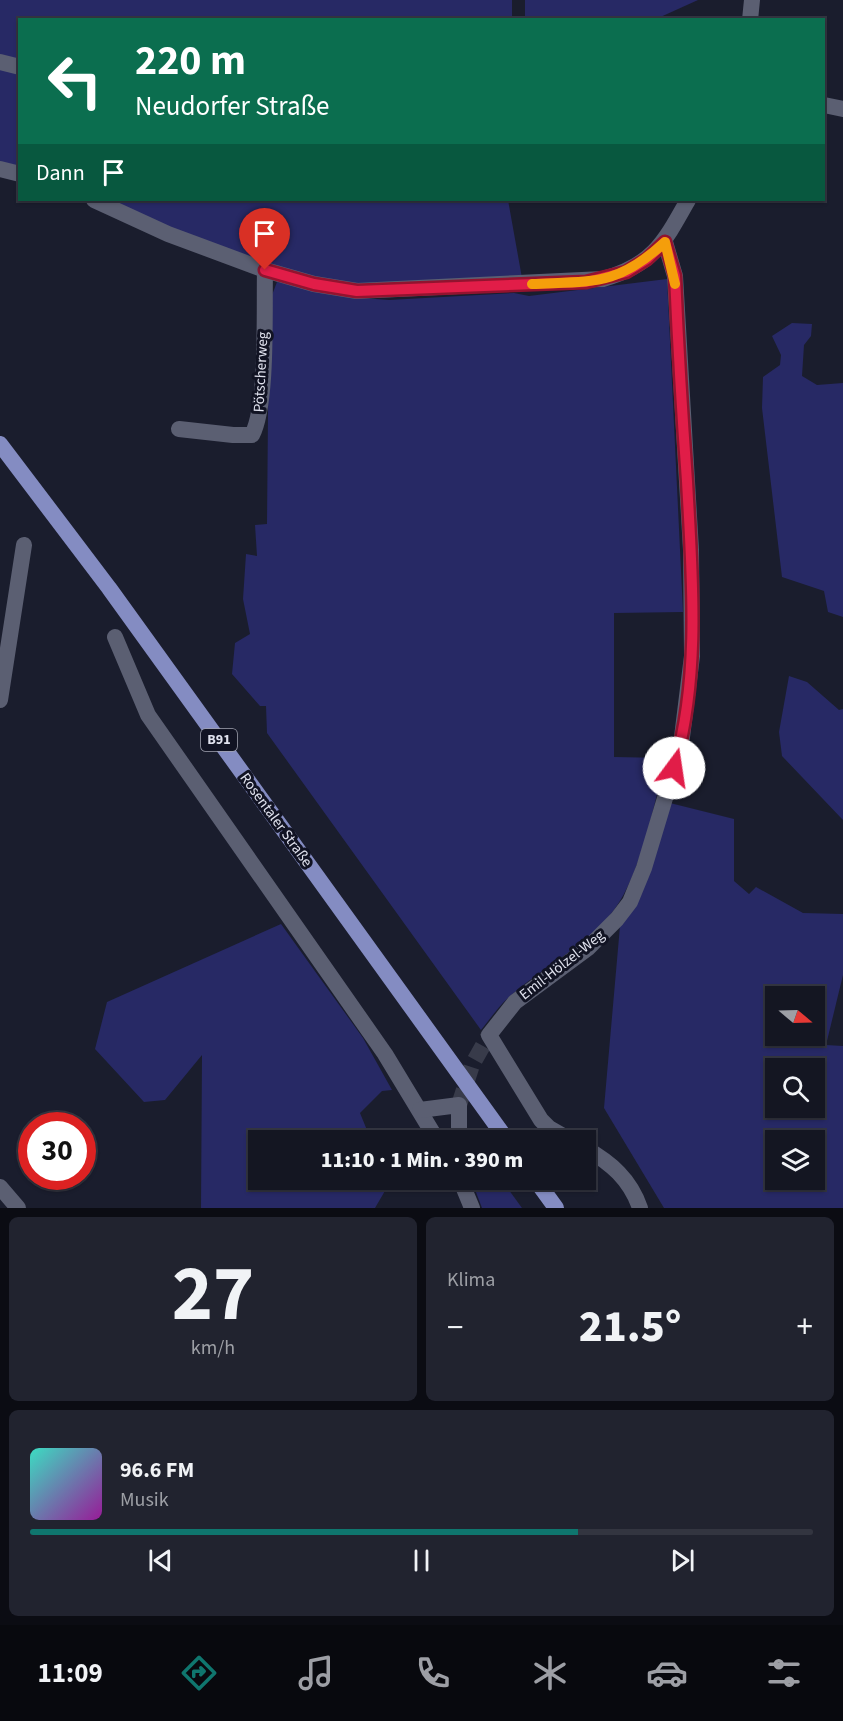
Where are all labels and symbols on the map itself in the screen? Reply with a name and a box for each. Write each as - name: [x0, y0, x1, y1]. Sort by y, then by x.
- pin: [239, 208, 290, 270]
- street label: Pötscherweg: [248, 331, 274, 413]
- road number: B91: [201, 729, 237, 751]
- position arrow: [642, 736, 706, 800]
- street label: Rosentaler Straße: [235, 769, 317, 871]
- street label: Emil-Hölzel-Weg: [515, 925, 609, 1005]
- north arrow: [765, 986, 825, 1046]
- speed limit sign: 30: [18, 1112, 96, 1190]

